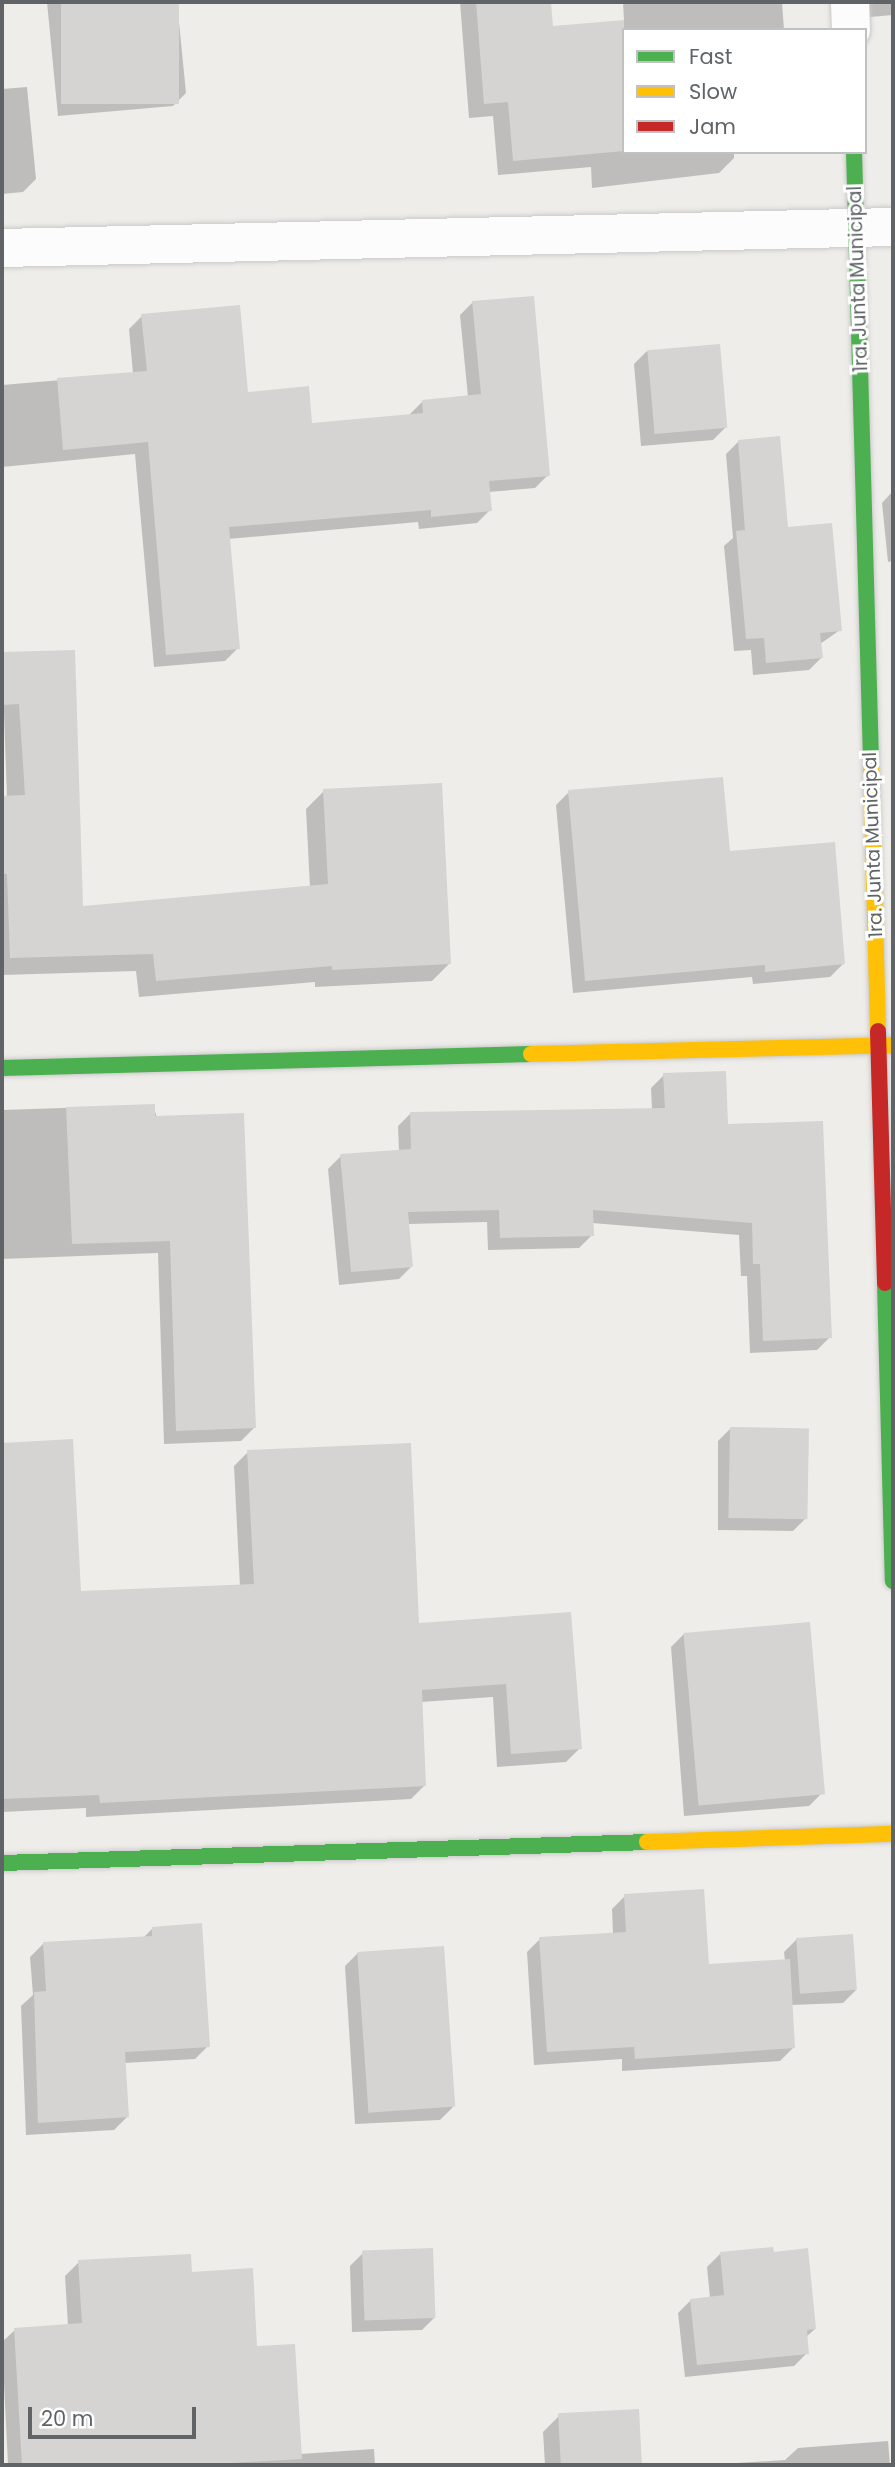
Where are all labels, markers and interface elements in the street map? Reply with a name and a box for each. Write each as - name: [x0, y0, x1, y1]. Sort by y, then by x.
- legend: [622, 28, 867, 154]
- text: Fast: [689, 42, 732, 71]
- text: Slow: [689, 77, 737, 106]
- text: Jam: [689, 112, 736, 141]
- street label: 1ra. Junta Municipal: [843, 186, 873, 372]
- street label: 1ra. Junta Municipal: [858, 752, 888, 938]
- scale bar: [32, 2394, 200, 2438]
- text: 20 m: [41, 2404, 94, 2433]

